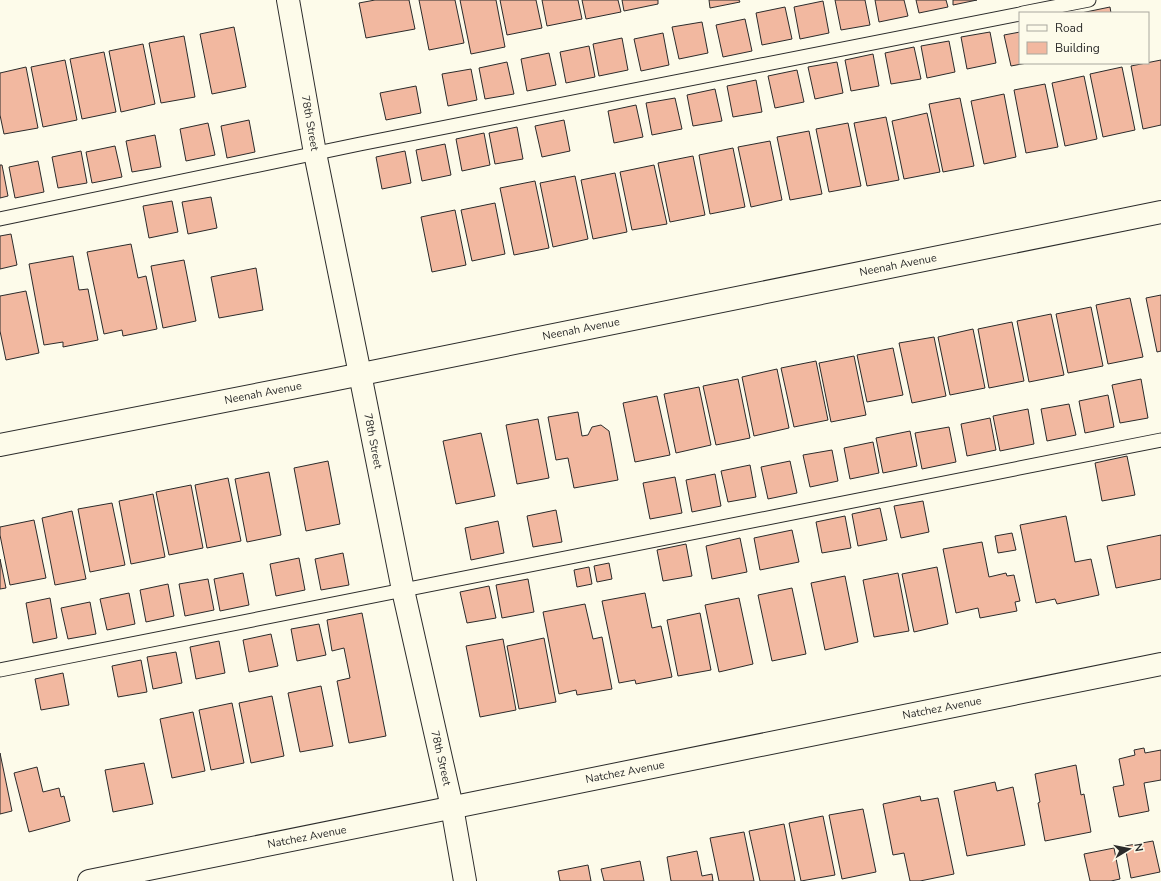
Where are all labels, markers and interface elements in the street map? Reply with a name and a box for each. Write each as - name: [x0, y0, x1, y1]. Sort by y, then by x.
- legend: [1019, 12, 1149, 64]
- text: Road: [1055, 20, 1083, 36]
- text: Building: [1055, 40, 1100, 56]
- street label: 78th Street: [298, 94, 322, 152]
- street label: Neenah Avenue: [858, 250, 938, 280]
- street label: Neenah Avenue: [541, 314, 621, 344]
- street label: Neenah Avenue: [223, 378, 303, 408]
- street label: 78th Street: [360, 412, 386, 470]
- street label: Natchez Avenue: [901, 693, 983, 723]
- street label: 78th Street: [427, 729, 455, 787]
- street label: Natchez Avenue: [584, 757, 666, 787]
- street label: Natchez Avenue: [266, 822, 348, 852]
- north arrow: [1109, 829, 1149, 869]
- text: N: [1130, 842, 1146, 853]

